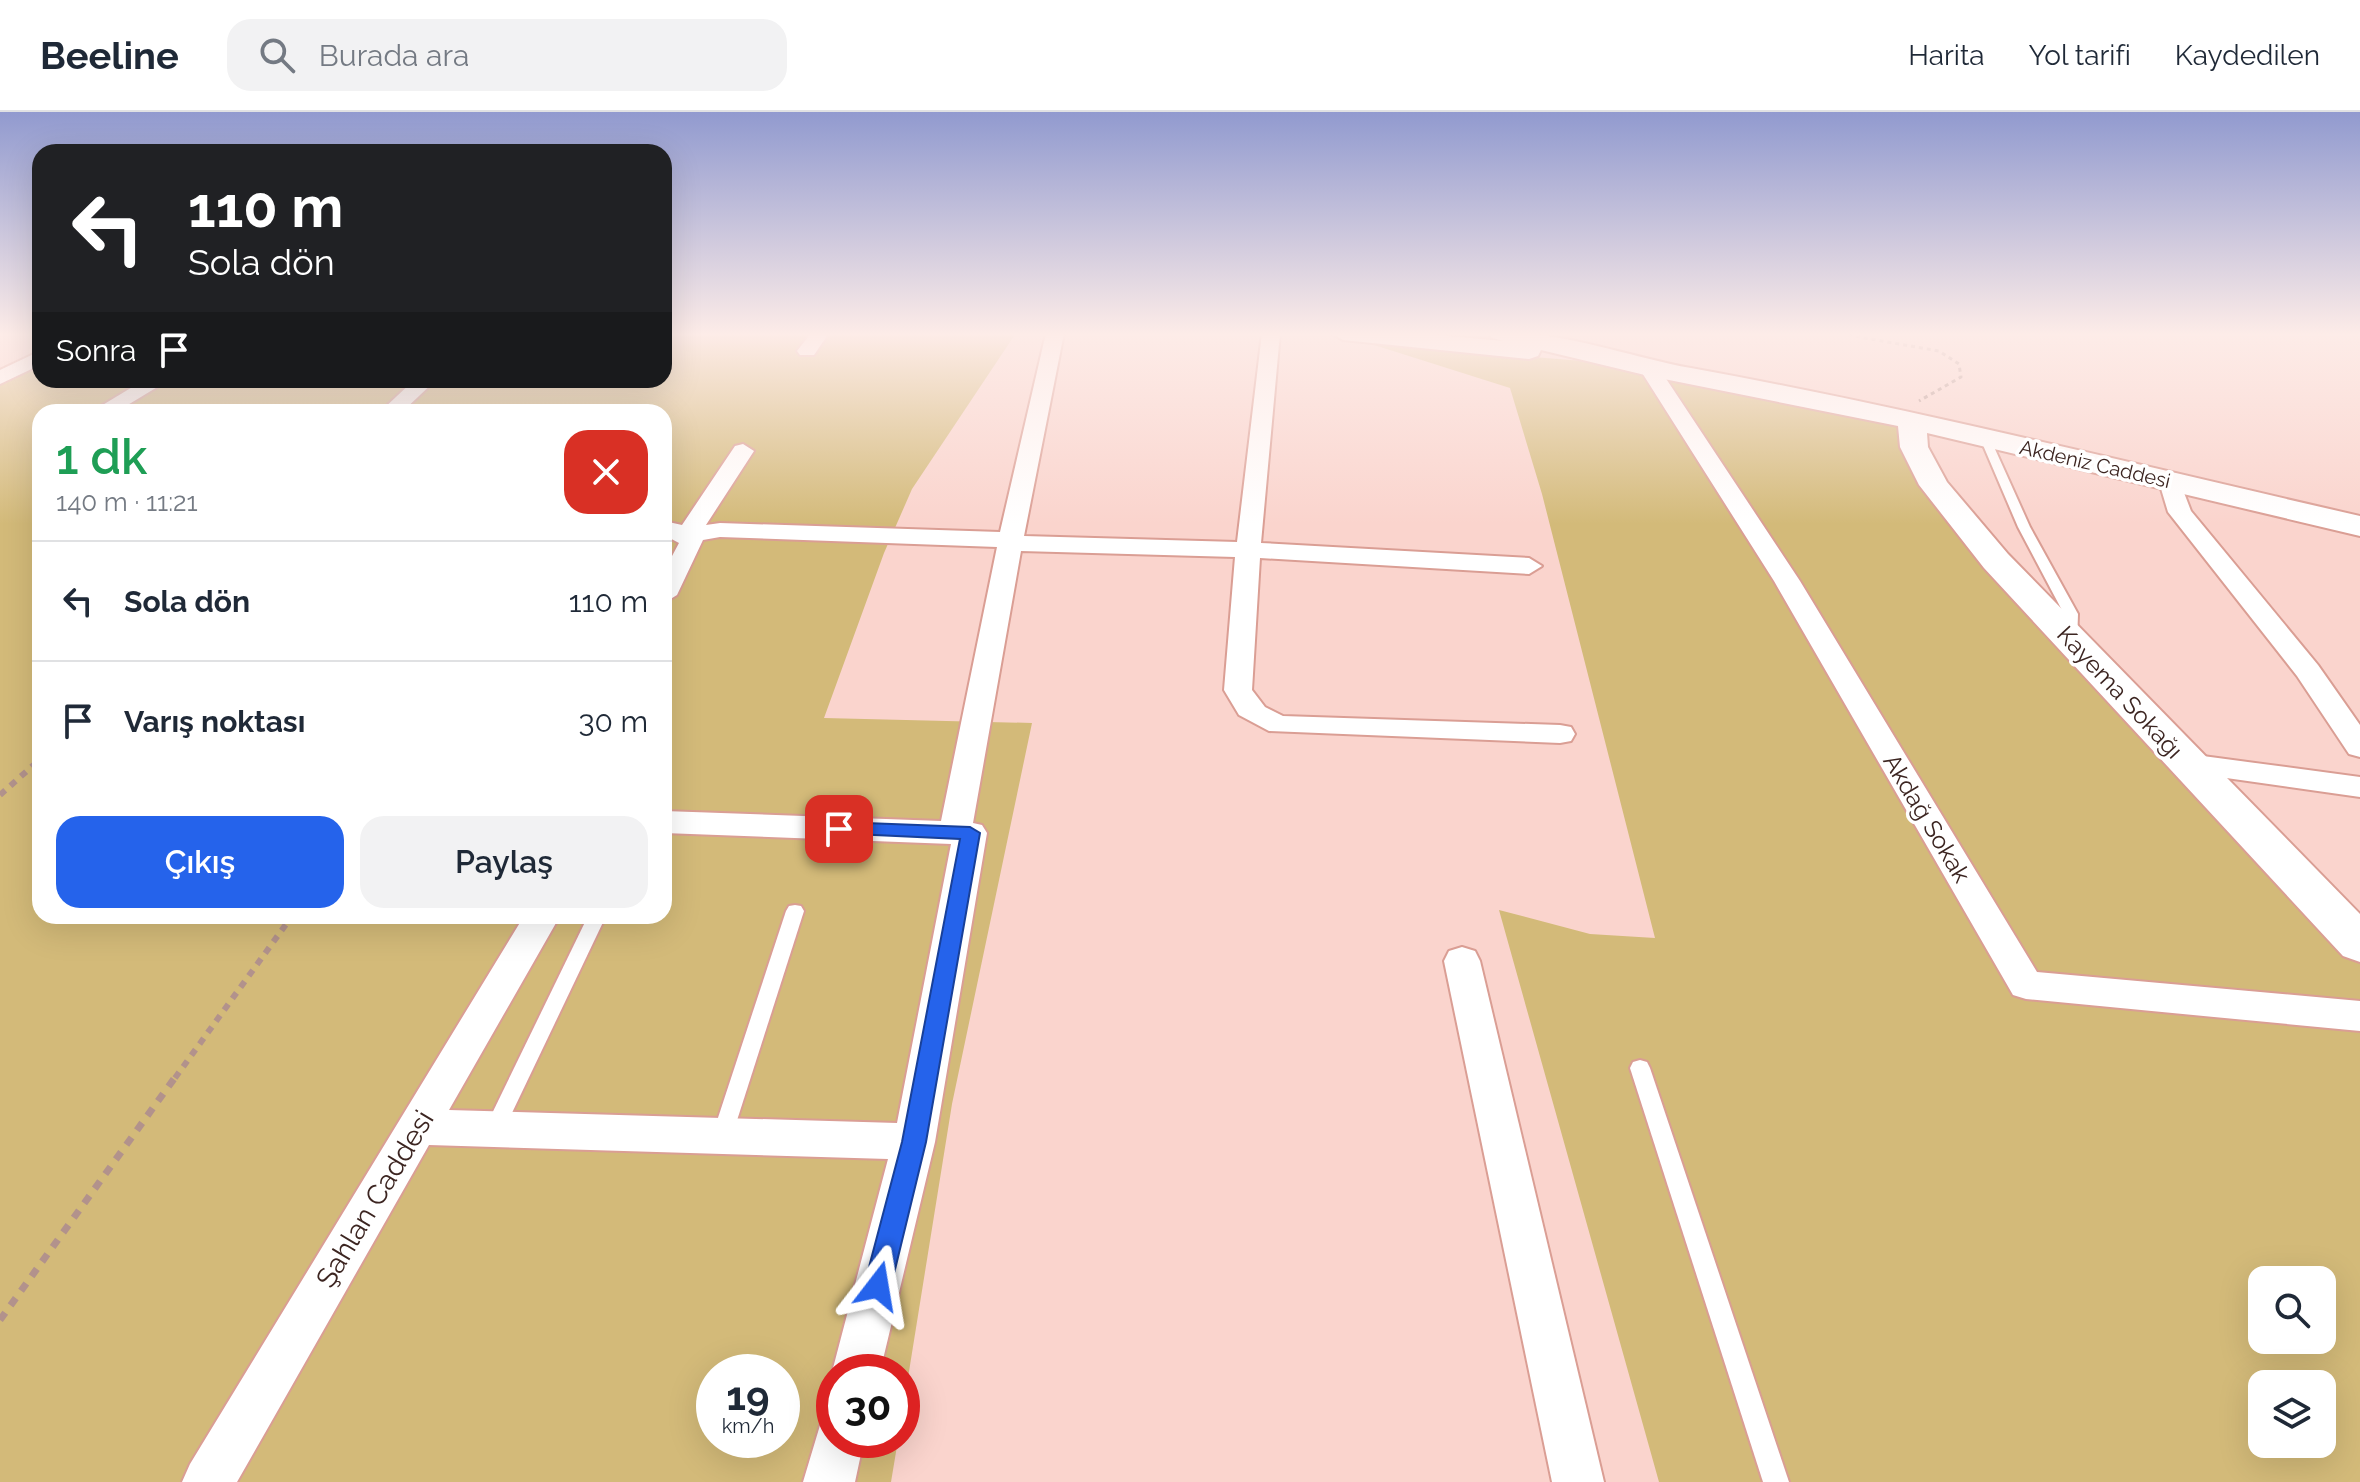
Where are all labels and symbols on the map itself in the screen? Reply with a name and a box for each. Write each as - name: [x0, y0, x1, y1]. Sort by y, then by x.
- street label: Akdeniz Caddesi: [2017, 435, 2173, 493]
- street label: Kayema Sokağı: [2051, 620, 2189, 764]
- street label: Akdağ Sokak: [1877, 749, 1977, 888]
- pin: [805, 795, 873, 863]
- street label: Şahlan Caddesi: [309, 1105, 441, 1293]
- position arrow: [836, 1244, 920, 1328]
- speed limit sign: 30: [816, 1354, 920, 1458]

